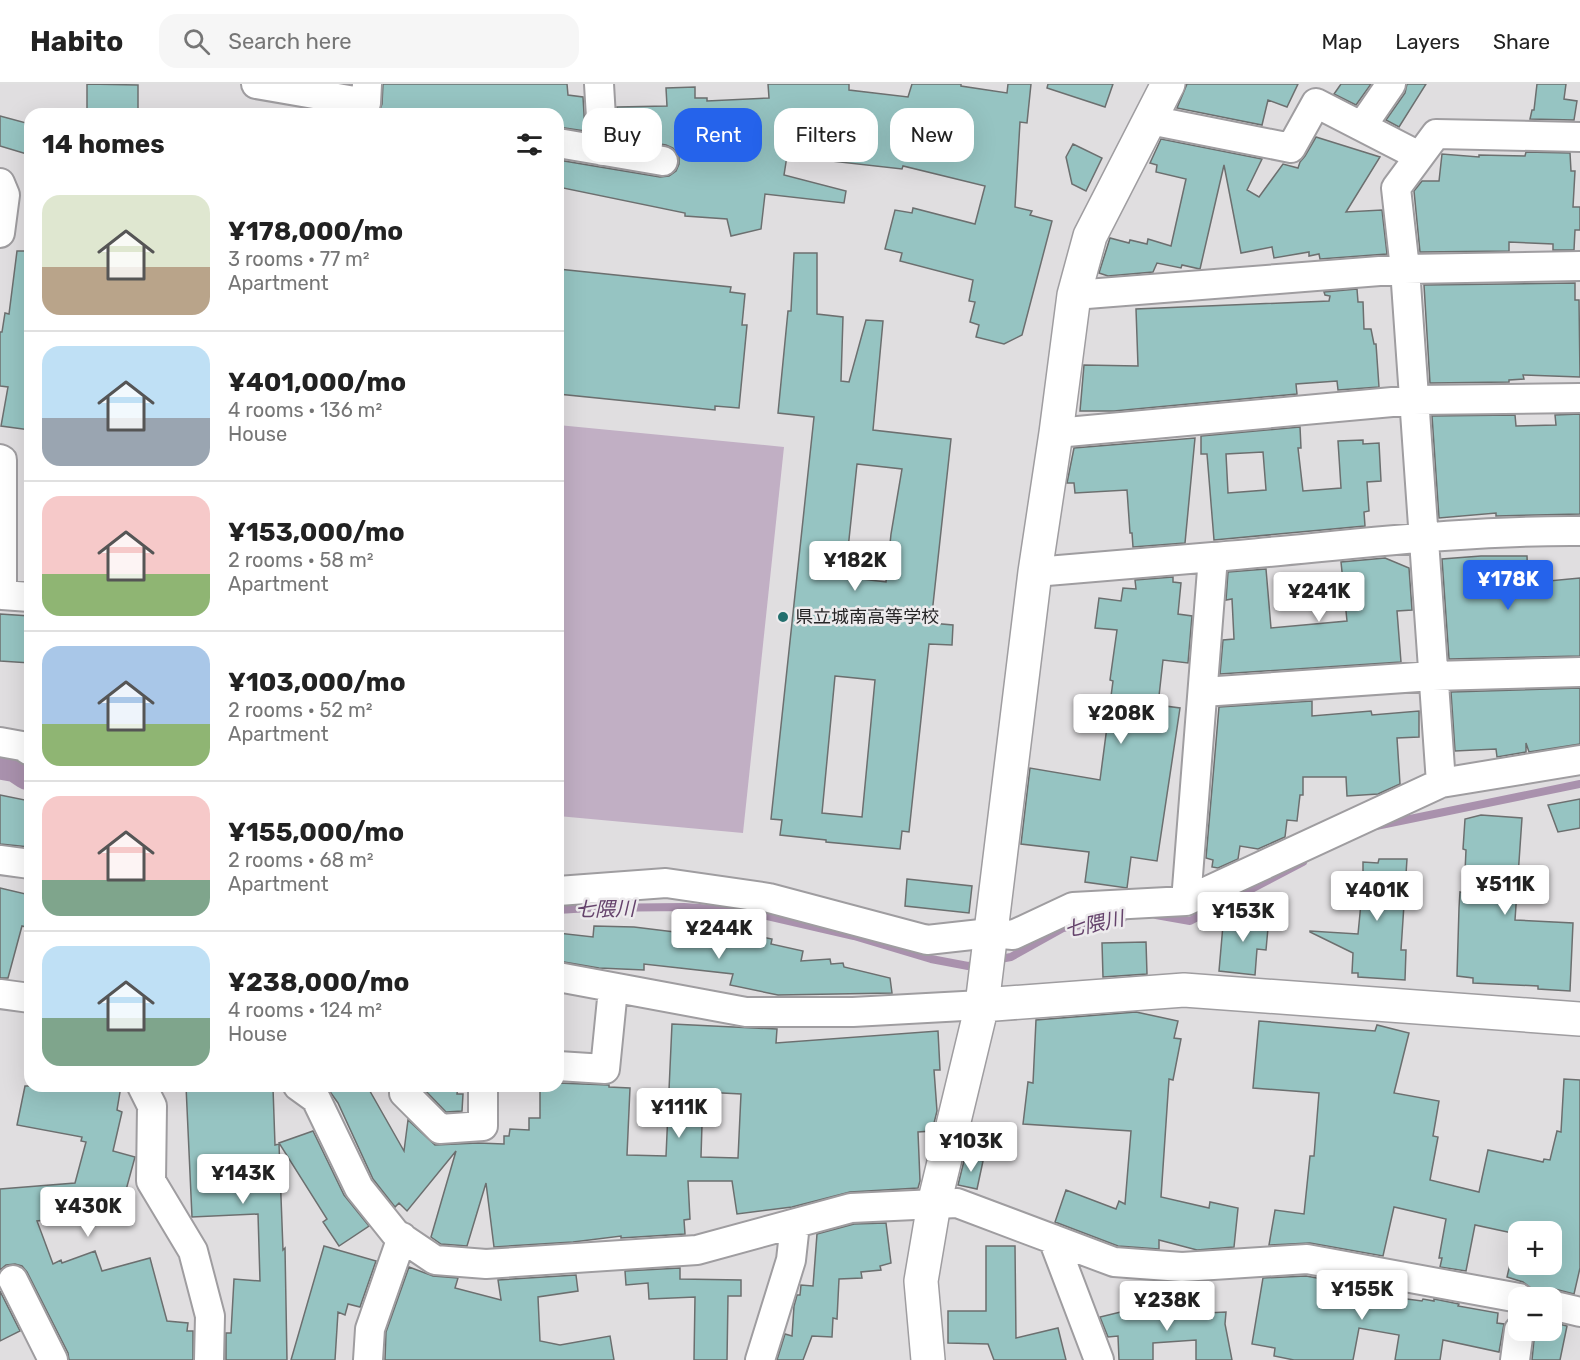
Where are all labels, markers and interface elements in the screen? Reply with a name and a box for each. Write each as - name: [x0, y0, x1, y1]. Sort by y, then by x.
- search box: [159, 14, 579, 68]
- text: Habito: [30, 25, 123, 58]
- icon: search: [180, 25, 213, 58]
- text: Search here: [228, 28, 352, 55]
- text: Map: [1321, 29, 1362, 54]
- text: Layers: [1395, 29, 1460, 54]
- text: Share: [1493, 29, 1550, 54]
- chip: Buy: [582, 108, 662, 162]
- chip: Rent: [674, 108, 762, 162]
- chip: Filters: [774, 108, 878, 162]
- chip: New: [890, 108, 974, 162]
- icon: filters: [513, 128, 546, 161]
- text: 14 homes: [42, 129, 165, 160]
- text: ¥178,000/mo: [228, 216, 403, 247]
- icon: home: [90, 219, 162, 291]
- text: 3 rooms · 77 m²: [228, 247, 370, 271]
- text: Apartment: [228, 271, 329, 295]
- text: ¥401,000/mo: [228, 367, 406, 398]
- icon: home: [90, 370, 162, 442]
- text: 4 rooms · 136 m²: [228, 398, 382, 422]
- text: House: [228, 422, 287, 446]
- text: ¥153,000/mo: [228, 517, 405, 548]
- icon: home: [90, 520, 162, 592]
- pin: ¥182K: [813, 541, 897, 592]
- text: 2 rooms · 58 m²: [228, 548, 374, 572]
- text: ¥182K: [823, 548, 887, 572]
- pin: ¥178K: [1466, 560, 1550, 611]
- text: ¥178K: [1477, 567, 1539, 591]
- text: Apartment: [228, 572, 329, 596]
- pin: ¥241K: [1277, 572, 1361, 623]
- text: ¥241K: [1287, 579, 1351, 603]
- place label: 県立城南高等学校: [795, 606, 939, 628]
- marker: 県立城南高等学校: [776, 610, 790, 624]
- text: ¥103,000/mo: [228, 667, 406, 698]
- icon: home: [90, 670, 162, 742]
- pin: ¥208K: [1079, 694, 1163, 745]
- text: 2 rooms · 52 m²: [228, 698, 373, 722]
- text: ¥208K: [1087, 701, 1155, 725]
- text: Apartment: [228, 722, 329, 746]
- text: ¥155,000/mo: [228, 817, 404, 848]
- icon: home: [90, 820, 162, 892]
- text: 2 rooms · 68 m²: [228, 848, 374, 872]
- pin: ¥511K: [1463, 865, 1547, 916]
- pin: ¥401K: [1335, 871, 1419, 922]
- text: Apartment: [228, 872, 329, 896]
- text: ¥511K: [1475, 872, 1535, 896]
- text: ¥401K: [1345, 878, 1409, 902]
- pin: ¥153K: [1201, 892, 1285, 943]
- water label: 七隈川: [575, 896, 637, 922]
- text: ¥153K: [1211, 899, 1275, 923]
- water label: 七隈川: [1062, 906, 1128, 942]
- pin: ¥244K: [677, 909, 761, 960]
- text: ¥244K: [685, 916, 753, 940]
- text: ¥238,000/mo: [228, 967, 409, 998]
- icon: home: [90, 970, 162, 1042]
- text: 4 rooms · 124 m²: [228, 998, 382, 1022]
- text: House: [228, 1022, 287, 1046]
- pin: ¥111K: [637, 1088, 721, 1139]
- text: ¥111K: [651, 1095, 707, 1119]
- pin: ¥103K: [929, 1122, 1013, 1173]
- text: ¥103K: [939, 1129, 1003, 1153]
- pin: ¥143K: [201, 1154, 285, 1205]
- text: ¥143K: [211, 1161, 275, 1185]
- pin: ¥430K: [46, 1187, 130, 1238]
- text: ¥430K: [54, 1194, 122, 1218]
- map controls: [1508, 1221, 1562, 1341]
- button: +: [1508, 1221, 1562, 1275]
- pin: ¥155K: [1320, 1270, 1404, 1321]
- text: ¥155K: [1331, 1277, 1393, 1301]
- pin: ¥238K: [1125, 1281, 1209, 1332]
- button: −: [1508, 1287, 1562, 1341]
- text: ¥238K: [1134, 1288, 1200, 1312]

